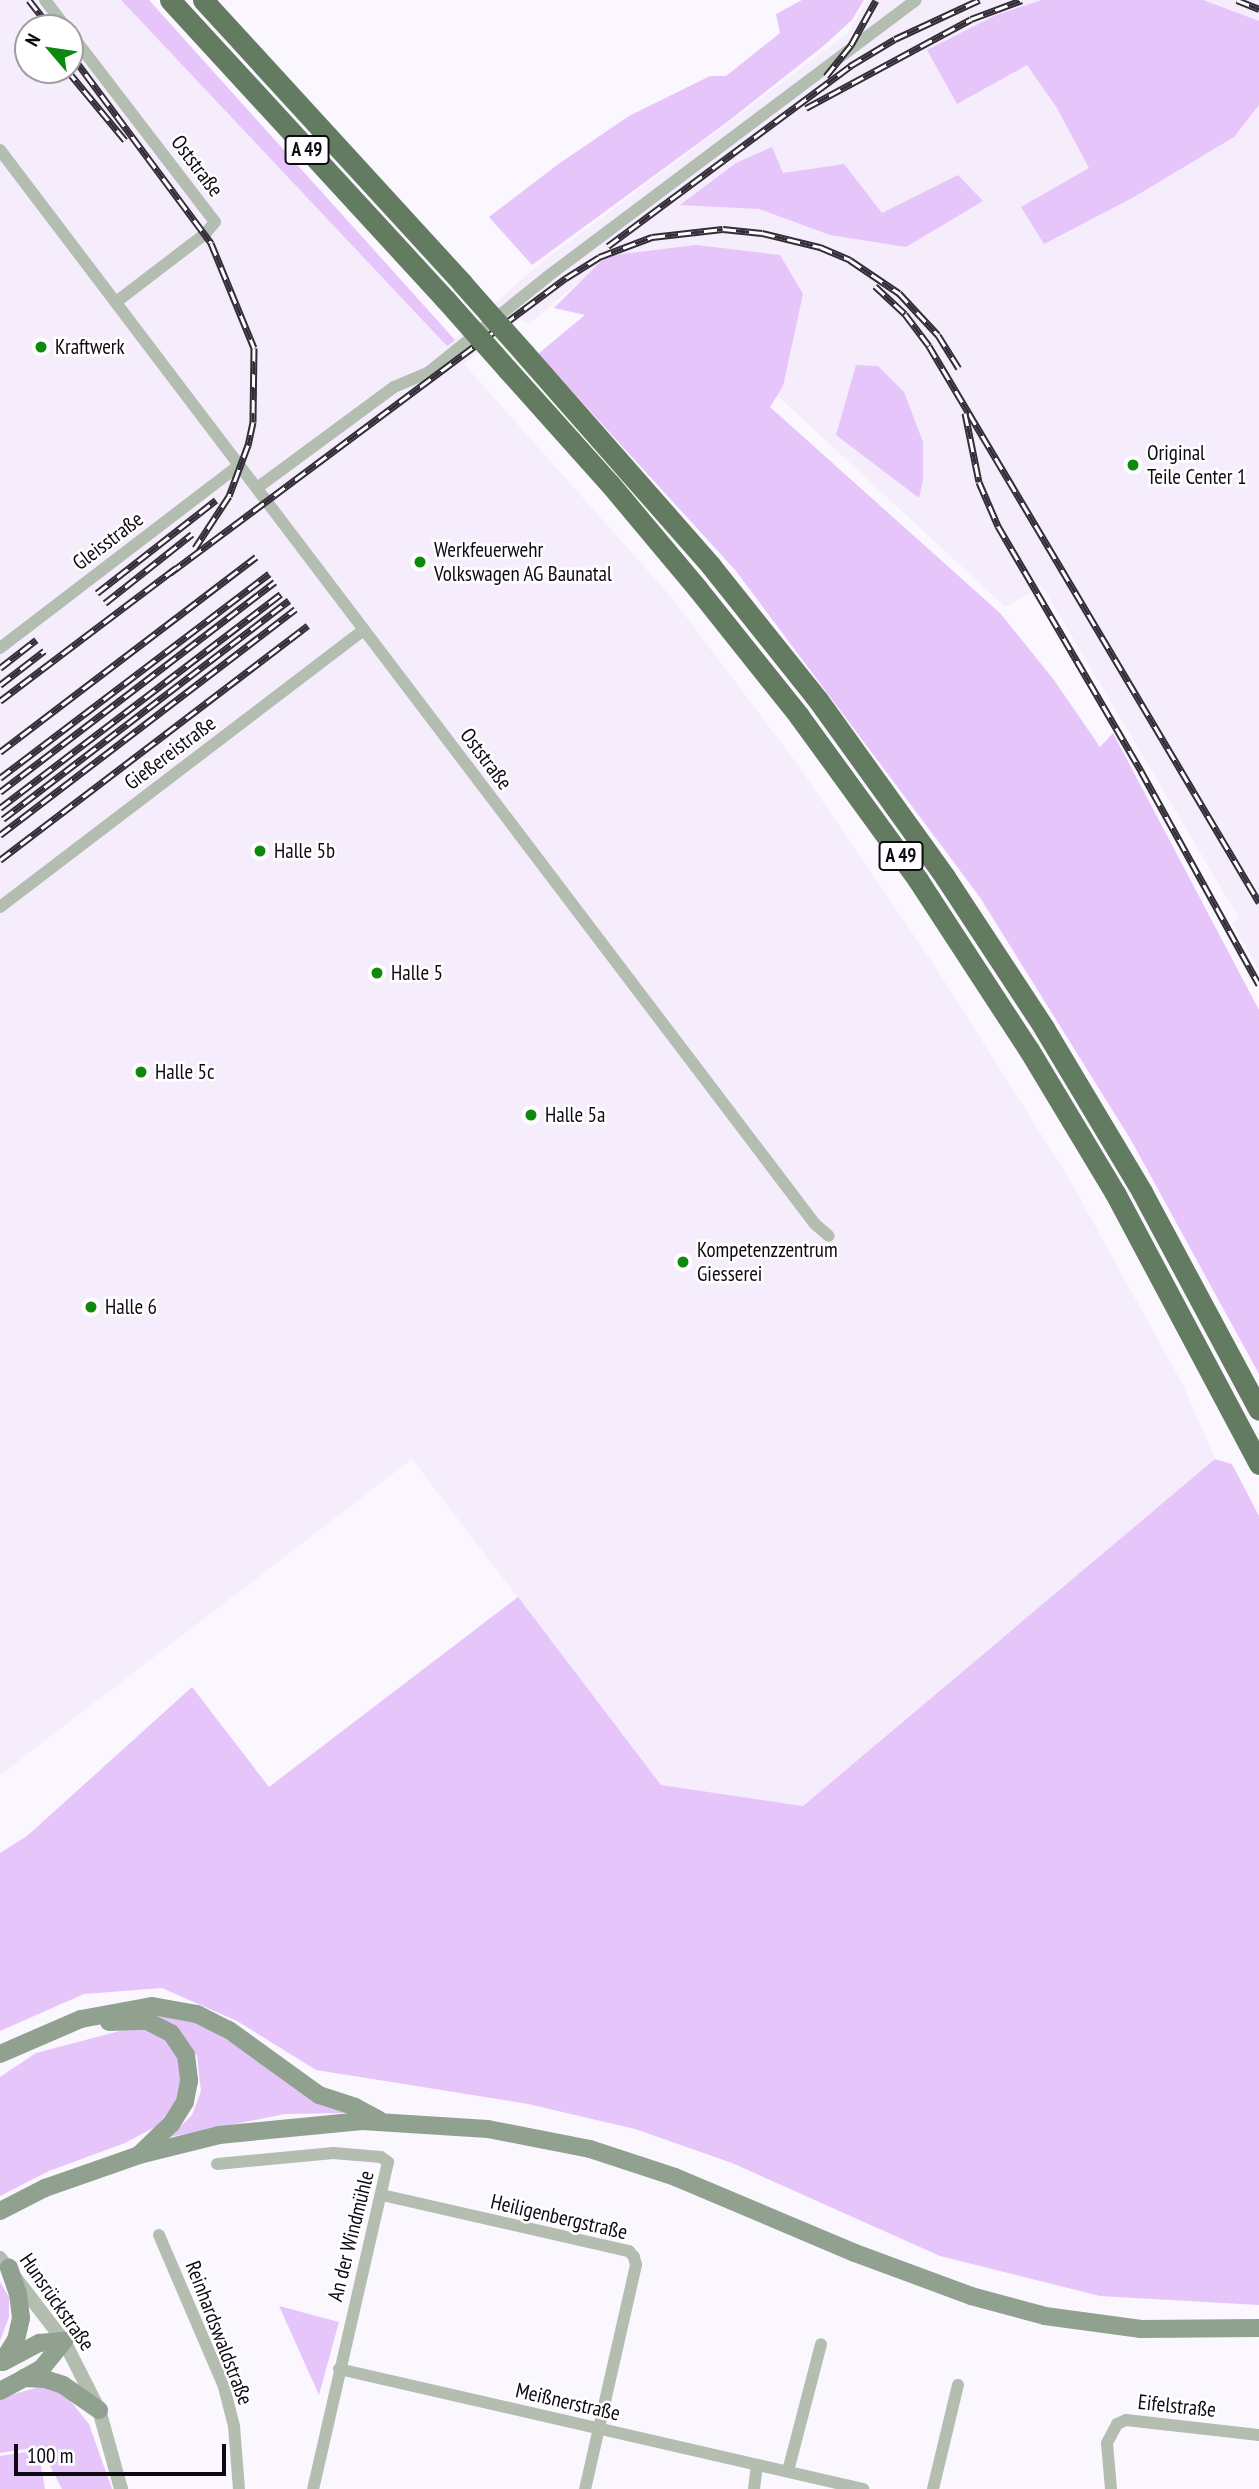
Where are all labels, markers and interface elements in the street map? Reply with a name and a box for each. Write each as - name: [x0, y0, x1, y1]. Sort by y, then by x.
- north arrow: [14, 14, 84, 84]
- text: N: [19, 29, 45, 50]
- street label: Oststraße: [166, 130, 228, 202]
- road number: A 49: [282, 134, 332, 166]
- place label: Kraftwerk: [55, 334, 125, 360]
- marker: Kraftwerk: [33, 339, 49, 355]
- place label: Original Teile Center 1: [1147, 440, 1246, 490]
- marker: Original Teile Center 1: [1125, 457, 1141, 473]
- street label: Gleisstraße: [68, 506, 148, 576]
- place label: Werkfeuerwehr Volkswagen AG Baunatal: [434, 537, 612, 587]
- marker: Werkfeuerwehr Volkswagen AG Baunatal: [412, 554, 428, 570]
- street label: Gießereistraße: [120, 711, 220, 795]
- street label: Oststraße: [455, 723, 517, 795]
- place label: Halle 5b: [274, 838, 335, 864]
- road number: A 49: [876, 841, 926, 872]
- marker: Halle 5b: [252, 843, 268, 859]
- place label: Halle 5: [391, 960, 443, 986]
- marker: Halle 5: [369, 965, 385, 981]
- place label: Halle 5c: [155, 1059, 214, 1085]
- marker: Halle 5c: [133, 1064, 149, 1080]
- place label: Halle 5a: [545, 1102, 605, 1128]
- marker: Halle 5a: [523, 1107, 539, 1123]
- place label: Kompetenzzentrum Giesserei: [697, 1237, 838, 1287]
- marker: Kompetenzzentrum Giesserei: [675, 1254, 691, 1270]
- place label: Halle 6: [105, 1294, 157, 1320]
- marker: Halle 6: [83, 1299, 99, 1315]
- street label: An der Windmühle: [323, 2168, 379, 2304]
- street label: Heiligenbergstraße: [488, 2189, 630, 2245]
- street label: Hunsrückstraße: [14, 2248, 100, 2356]
- street label: Reinhardswaldstraße: [180, 2258, 258, 2408]
- street label: Meißnerstraße: [513, 2378, 623, 2426]
- street label: Eifelstraße: [1137, 2389, 1217, 2423]
- scale bar: [18, 2430, 229, 2474]
- text: 100 m: [27, 2442, 73, 2469]

